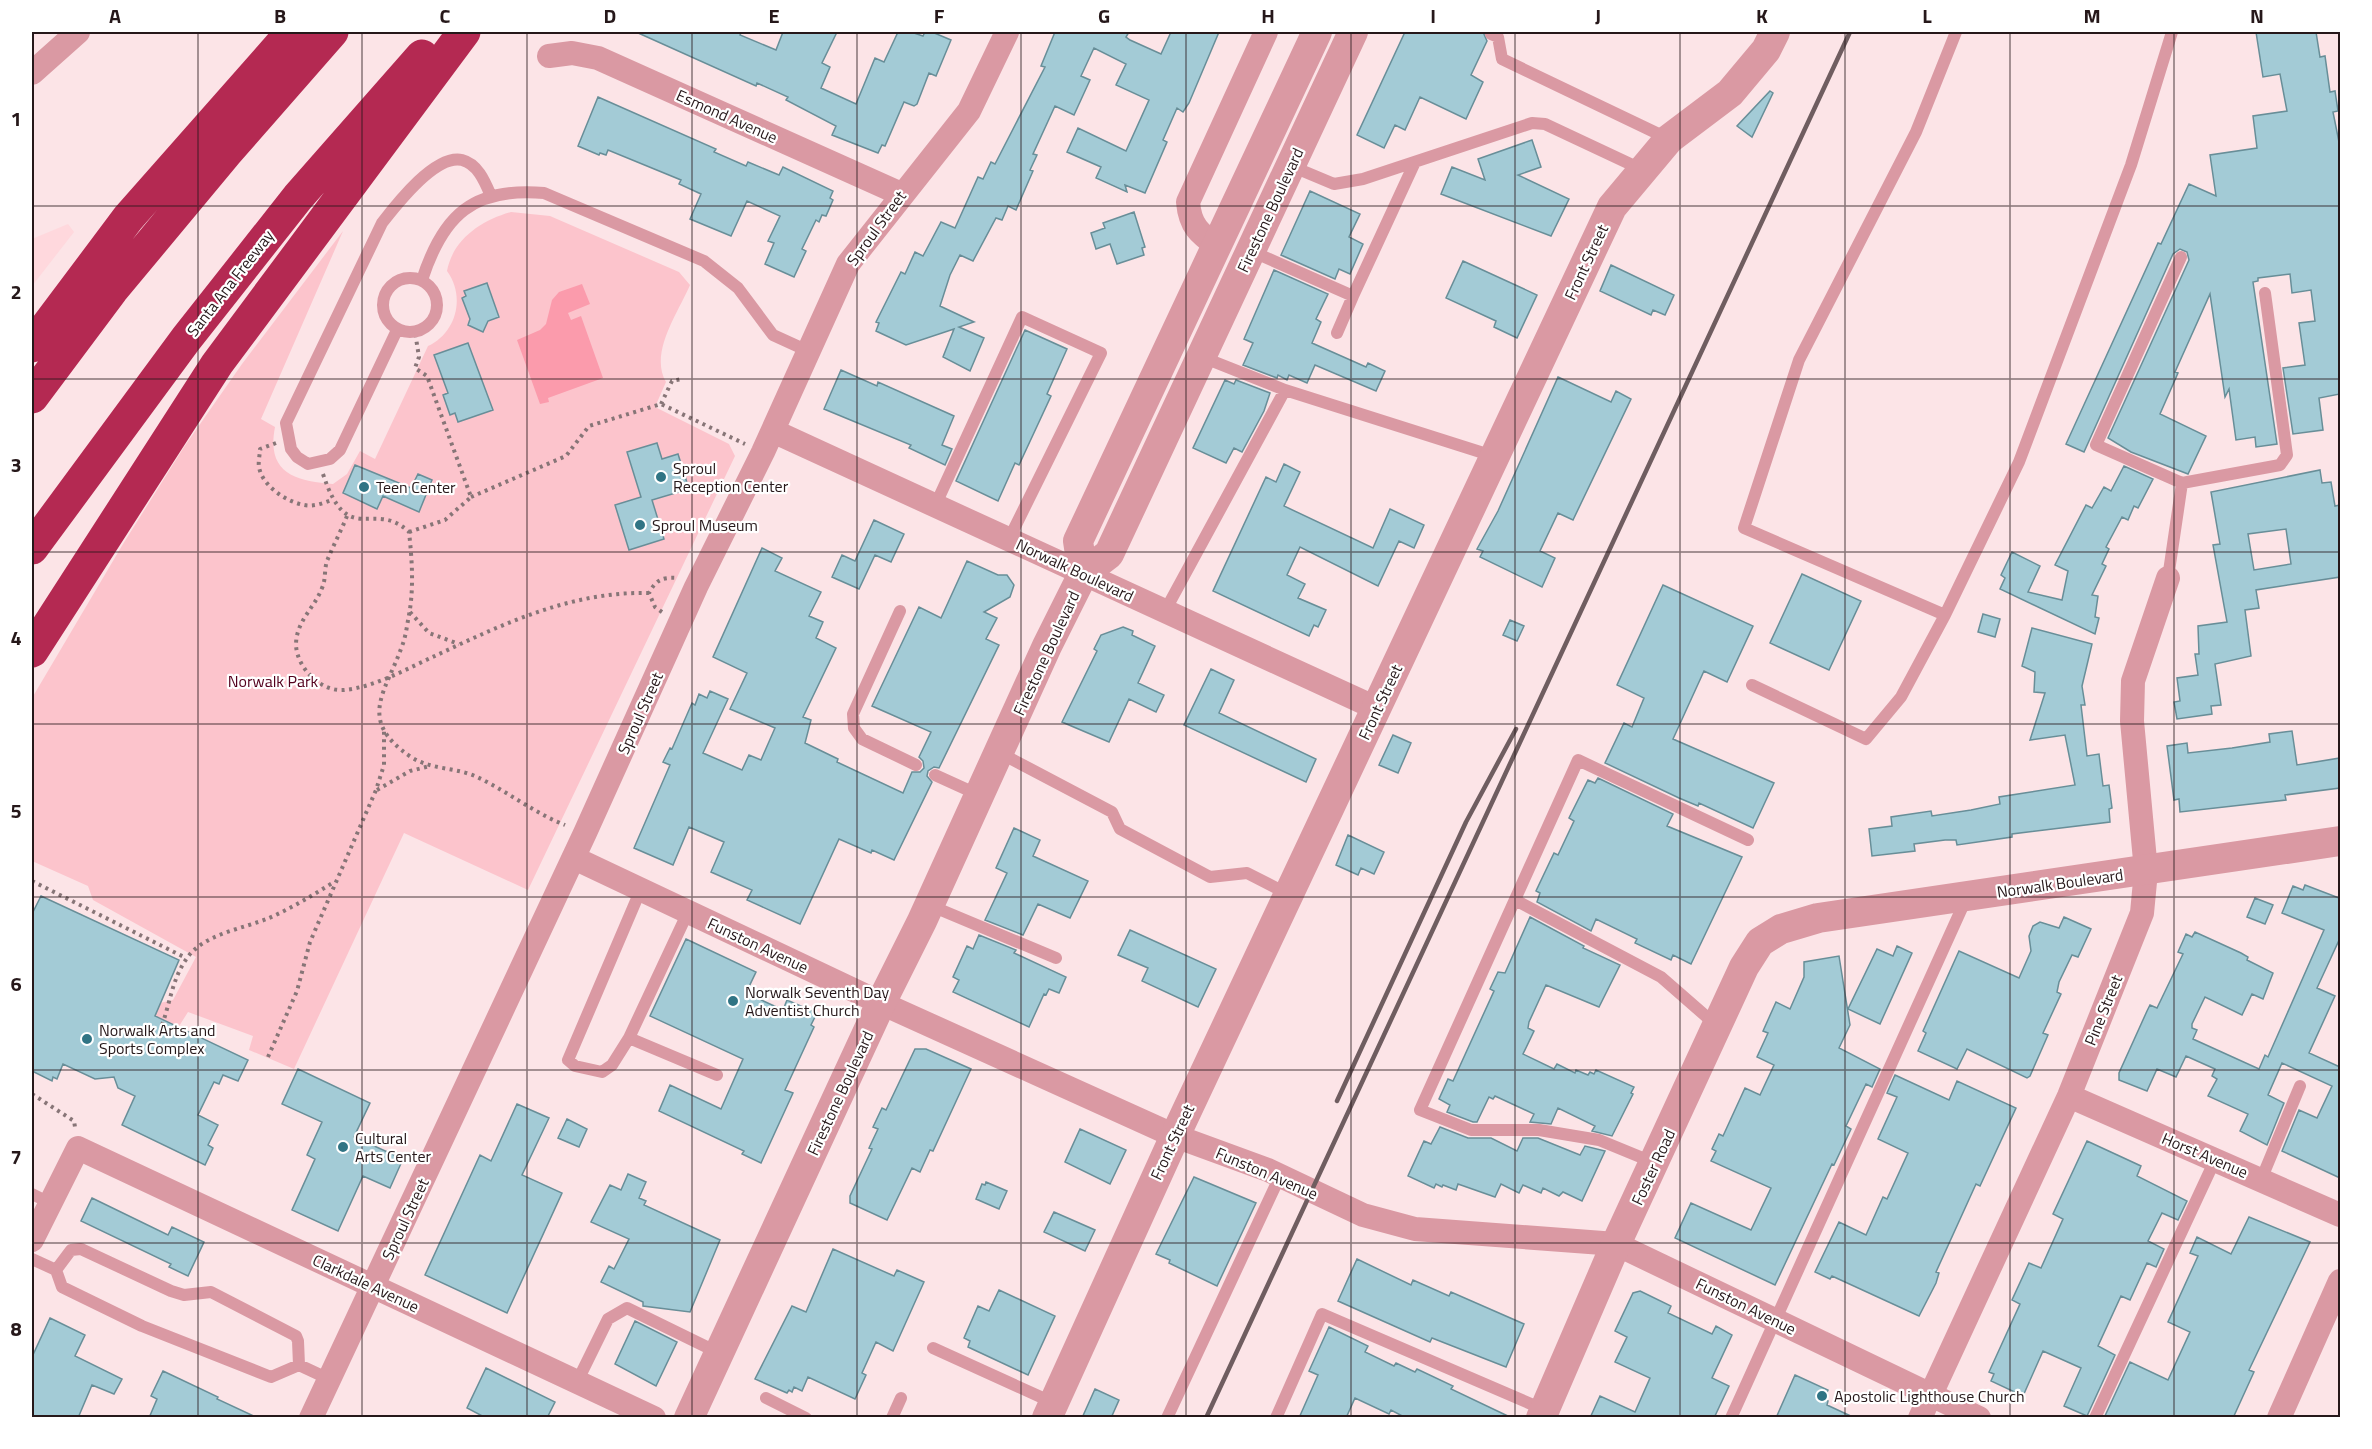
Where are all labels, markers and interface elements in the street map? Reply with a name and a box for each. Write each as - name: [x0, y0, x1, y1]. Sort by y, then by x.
- text: A: [109, 0, 121, 31]
- text: B: [274, 0, 286, 31]
- text: C: [440, 0, 451, 31]
- text: D: [604, 0, 616, 31]
- text: E: [768, 0, 780, 31]
- text: F: [934, 0, 945, 31]
- text: G: [1098, 0, 1110, 31]
- text: H: [1261, 0, 1275, 31]
- text: I: [1430, 0, 1436, 31]
- text: J: [1595, 0, 1601, 31]
- text: K: [1756, 0, 1768, 31]
- text: L: [1922, 0, 1932, 31]
- text: M: [2083, 0, 2101, 31]
- text: N: [2250, 0, 2264, 31]
- street label: Esmond Avenue: [672, 83, 782, 149]
- text: 1: [10, 103, 22, 134]
- street label: Firestone Boulevard: [1231, 144, 1309, 276]
- street label: Sproul Street: [840, 185, 912, 271]
- street label: Front Street: [1558, 220, 1614, 304]
- street label: Santa Ana Freeway: [181, 224, 279, 341]
- text: 2: [10, 276, 22, 307]
- text: 3: [10, 449, 22, 480]
- place label: Sproul Reception Center: [673, 456, 789, 498]
- marker: Sproul Reception Center: [654, 470, 668, 484]
- place label: Teen Center: [376, 475, 456, 499]
- marker: Teen Center: [357, 480, 371, 494]
- place label: Sproul Museum: [652, 513, 758, 537]
- marker: Sproul Museum: [633, 518, 647, 532]
- street label: Norwalk Boulevard: [1012, 532, 1138, 608]
- street label: Firestone Boulevard: [1007, 587, 1085, 719]
- text: 4: [10, 622, 22, 653]
- street label: Front Street: [1352, 660, 1408, 744]
- street label: Sproul Street: [611, 668, 669, 758]
- park label: Norwalk Park: [228, 669, 319, 693]
- text: 5: [10, 795, 22, 826]
- street label: Norwalk Boulevard: [1995, 862, 2125, 904]
- street label: Funston Avenue: [704, 911, 812, 979]
- text: 6: [10, 968, 22, 999]
- street label: Pine Street: [2078, 971, 2128, 1049]
- place label: Norwalk Seventh Day Adventist Church: [745, 980, 890, 1022]
- marker: Norwalk Seventh Day Adventist Church: [726, 994, 740, 1008]
- place label: Norwalk Arts and Sports Complex: [99, 1018, 215, 1060]
- street label: Firestone Boulevard: [801, 1027, 879, 1159]
- marker: Norwalk Arts and Sports Complex: [80, 1032, 94, 1046]
- street label: Front Street: [1144, 1100, 1200, 1184]
- street label: Foster Road: [1625, 1125, 1681, 1209]
- place label: Cultural Arts Center: [355, 1126, 432, 1168]
- street label: Horst Avenue: [2158, 1126, 2252, 1184]
- marker: Cultural Arts Center: [336, 1140, 350, 1154]
- text: 7: [10, 1141, 22, 1172]
- street label: Funston Avenue: [1212, 1141, 1322, 1205]
- street label: Sproul Street: [376, 1174, 435, 1264]
- street label: Clarkdale Avenue: [309, 1248, 423, 1318]
- street label: Funston Avenue: [1692, 1271, 1800, 1341]
- text: 8: [10, 1313, 22, 1344]
- place label: Apostolic Lighthouse Church: [1834, 1384, 2024, 1408]
- marker: Apostolic Lighthouse Church: [1815, 1389, 1829, 1403]

